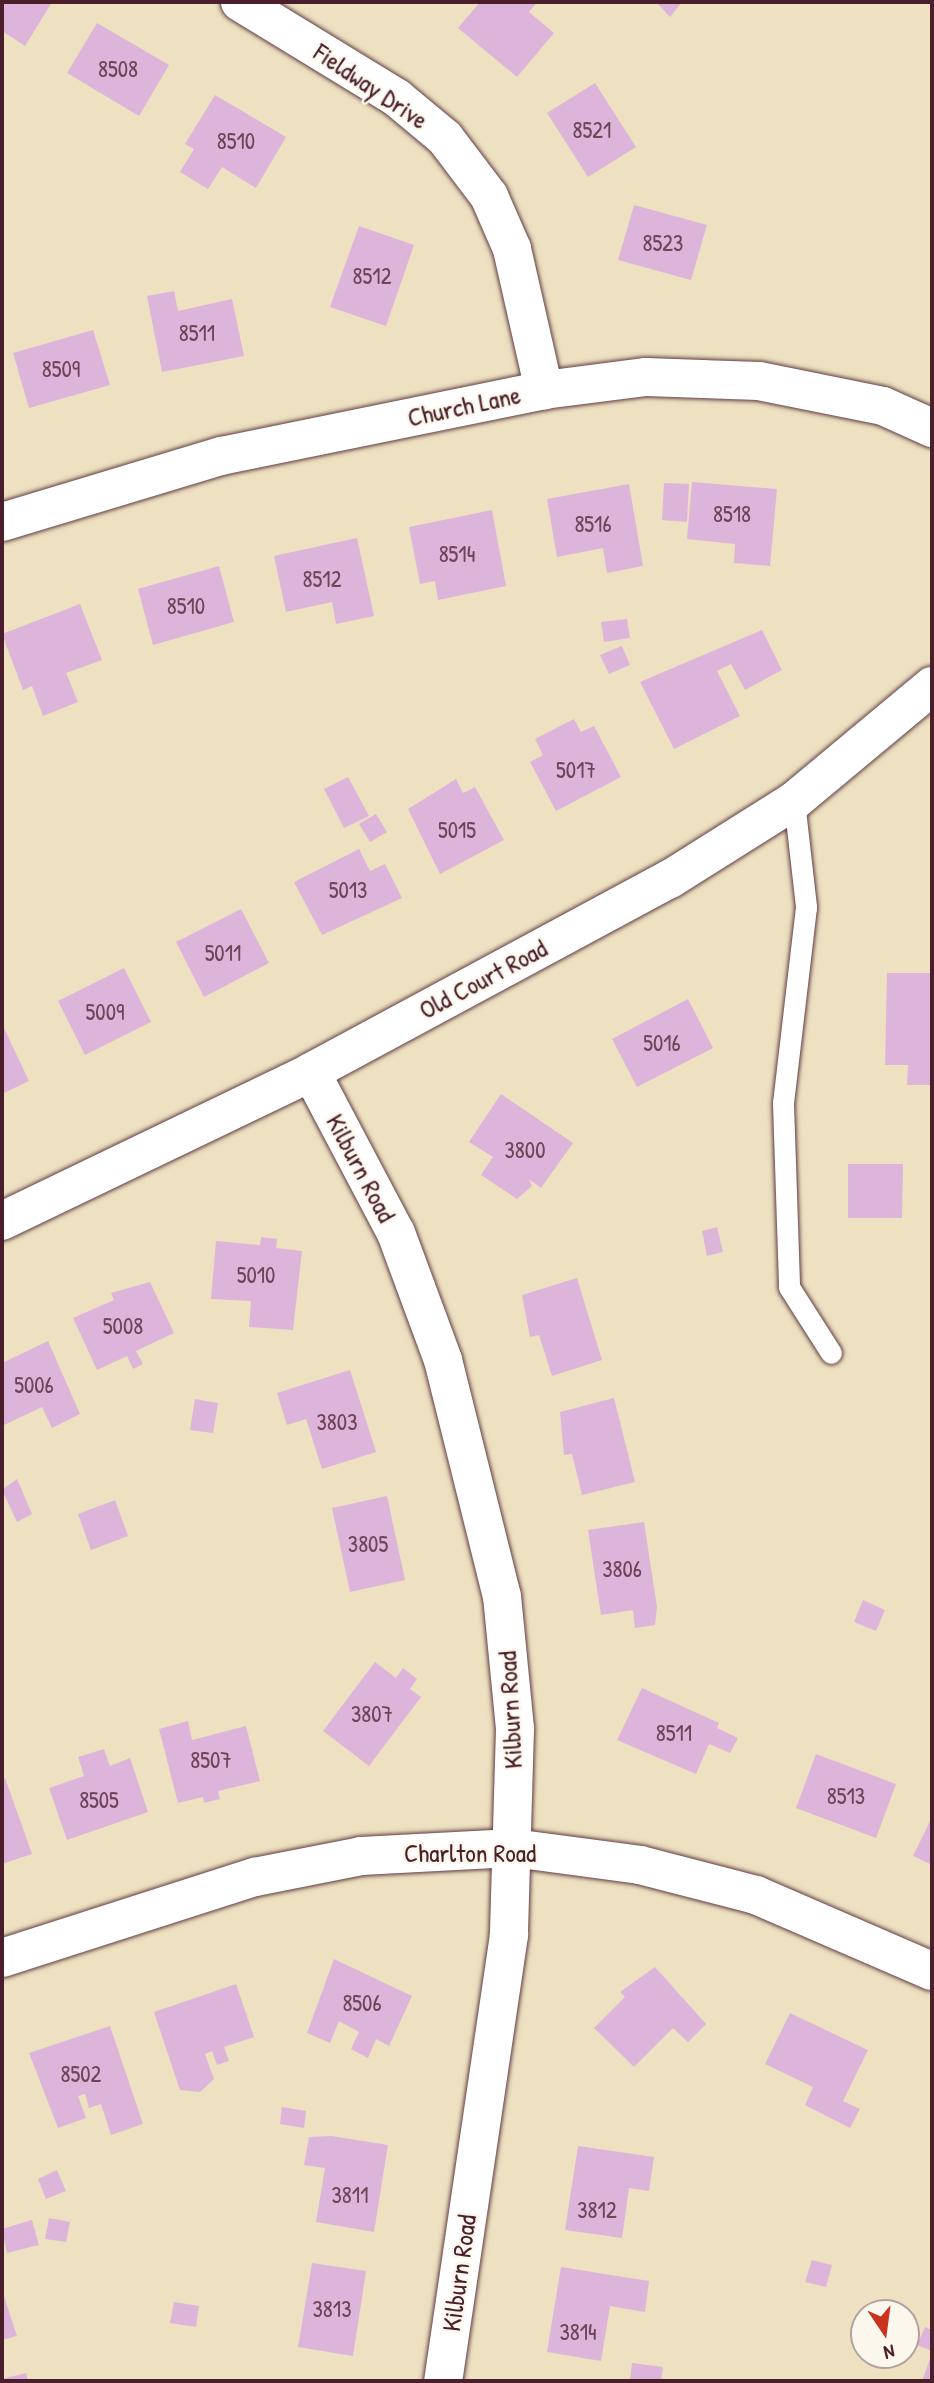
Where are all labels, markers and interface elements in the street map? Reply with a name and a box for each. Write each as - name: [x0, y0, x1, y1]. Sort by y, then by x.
- street label: Fieldway Drive: [308, 36, 434, 136]
- house number: 8508: [98, 55, 138, 83]
- house number: 8521: [573, 116, 611, 144]
- house number: 8510: [217, 127, 255, 155]
- house number: 8523: [643, 229, 683, 257]
- house number: 8512: [353, 262, 391, 290]
- house number: 8511: [179, 319, 215, 347]
- house number: 8509: [42, 355, 80, 383]
- street label: Church Lane: [405, 379, 523, 433]
- house number: 8518: [713, 500, 751, 528]
- house number: 8516: [574, 510, 612, 538]
- house number: 8514: [439, 540, 475, 568]
- house number: 8512: [303, 565, 341, 593]
- house number: 8510: [167, 592, 205, 620]
- house number: 5017: [556, 756, 596, 784]
- house number: 5015: [438, 816, 476, 844]
- house number: 5013: [329, 876, 367, 904]
- street label: Old Court Road: [414, 932, 552, 1026]
- house number: 5011: [205, 939, 241, 967]
- house number: 5009: [86, 998, 124, 1026]
- house number: 5016: [643, 1029, 681, 1057]
- street label: Kilburn Road: [320, 1109, 402, 1227]
- house number: 3800: [505, 1136, 545, 1164]
- house number: 5010: [237, 1261, 275, 1289]
- house number: 5008: [103, 1312, 143, 1340]
- house number: 5006: [14, 1371, 54, 1399]
- house number: 3803: [317, 1408, 357, 1436]
- house number: 3805: [348, 1530, 388, 1558]
- house number: 3806: [602, 1555, 642, 1583]
- street label: Kilburn Road: [491, 1650, 529, 1770]
- house number: 3807: [351, 1700, 393, 1728]
- house number: 8511: [656, 1719, 692, 1747]
- house number: 8507: [190, 1746, 232, 1774]
- house number: 8513: [827, 1782, 865, 1810]
- house number: 8505: [79, 1786, 119, 1814]
- street label: Charlton Road: [404, 1837, 536, 1869]
- house number: 8506: [342, 1989, 382, 2017]
- house number: 8502: [61, 2060, 101, 2088]
- house number: 3811: [332, 2181, 368, 2209]
- house number: 3812: [577, 2196, 617, 2224]
- street label: Kilburn Road: [435, 2212, 483, 2334]
- house number: 3813: [313, 2295, 351, 2323]
- north arrow: [850, 2299, 920, 2369]
- house number: 3814: [559, 2318, 597, 2346]
- text: N: [881, 2339, 897, 2366]

